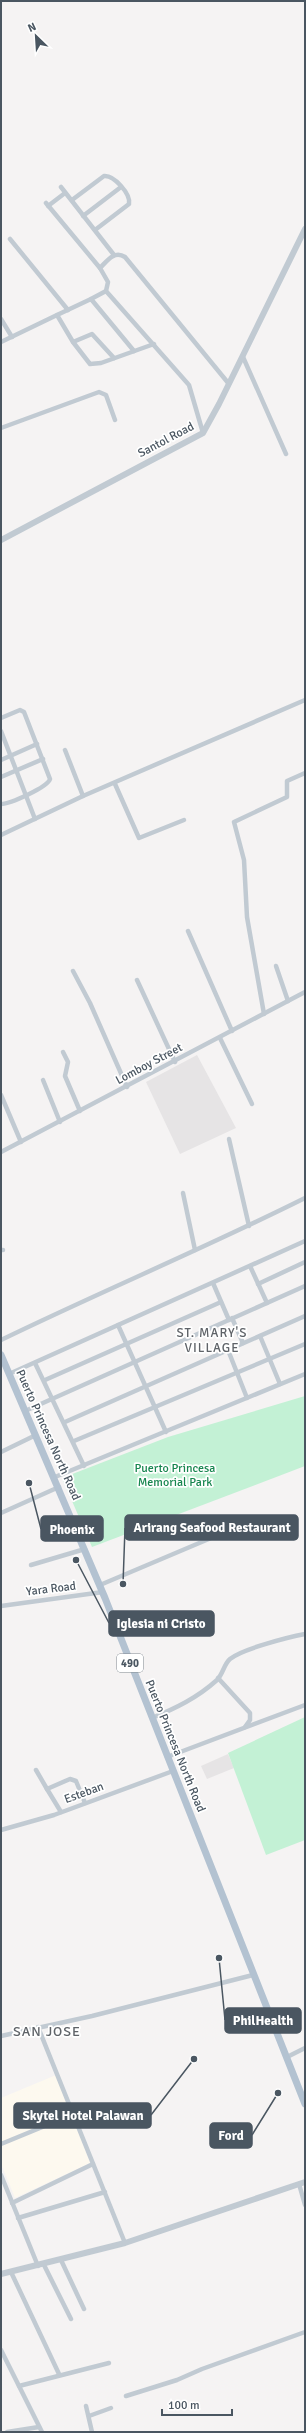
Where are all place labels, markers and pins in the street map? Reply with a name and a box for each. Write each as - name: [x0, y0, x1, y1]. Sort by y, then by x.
- callout: Arirang Seafood Restaurant: [125, 1515, 298, 1540]
- callout: Phoenix: [41, 1516, 103, 1541]
- callout: Iglesia ni Cristo: [109, 1611, 214, 1636]
- callout: PhilHealth: [225, 2008, 301, 2033]
- callout: Skytel Hotel Palawan: [14, 2103, 151, 2128]
- callout: Ford: [210, 2123, 252, 2148]

